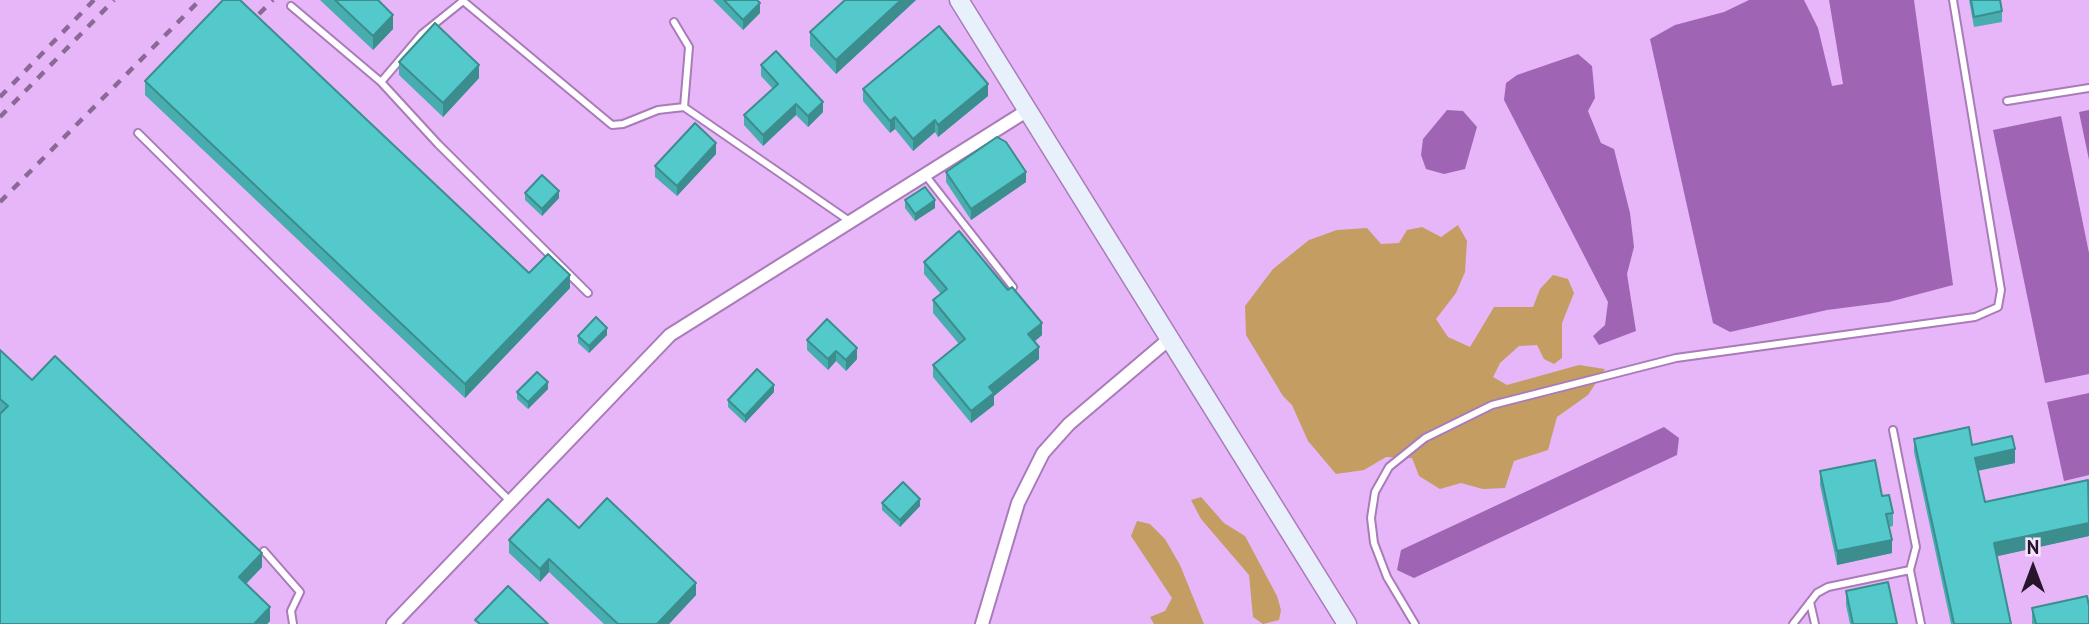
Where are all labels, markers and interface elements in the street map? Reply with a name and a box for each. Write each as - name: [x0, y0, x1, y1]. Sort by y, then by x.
- north arrow: [1998, 533, 2068, 603]
- text: N: [2027, 535, 2039, 559]

